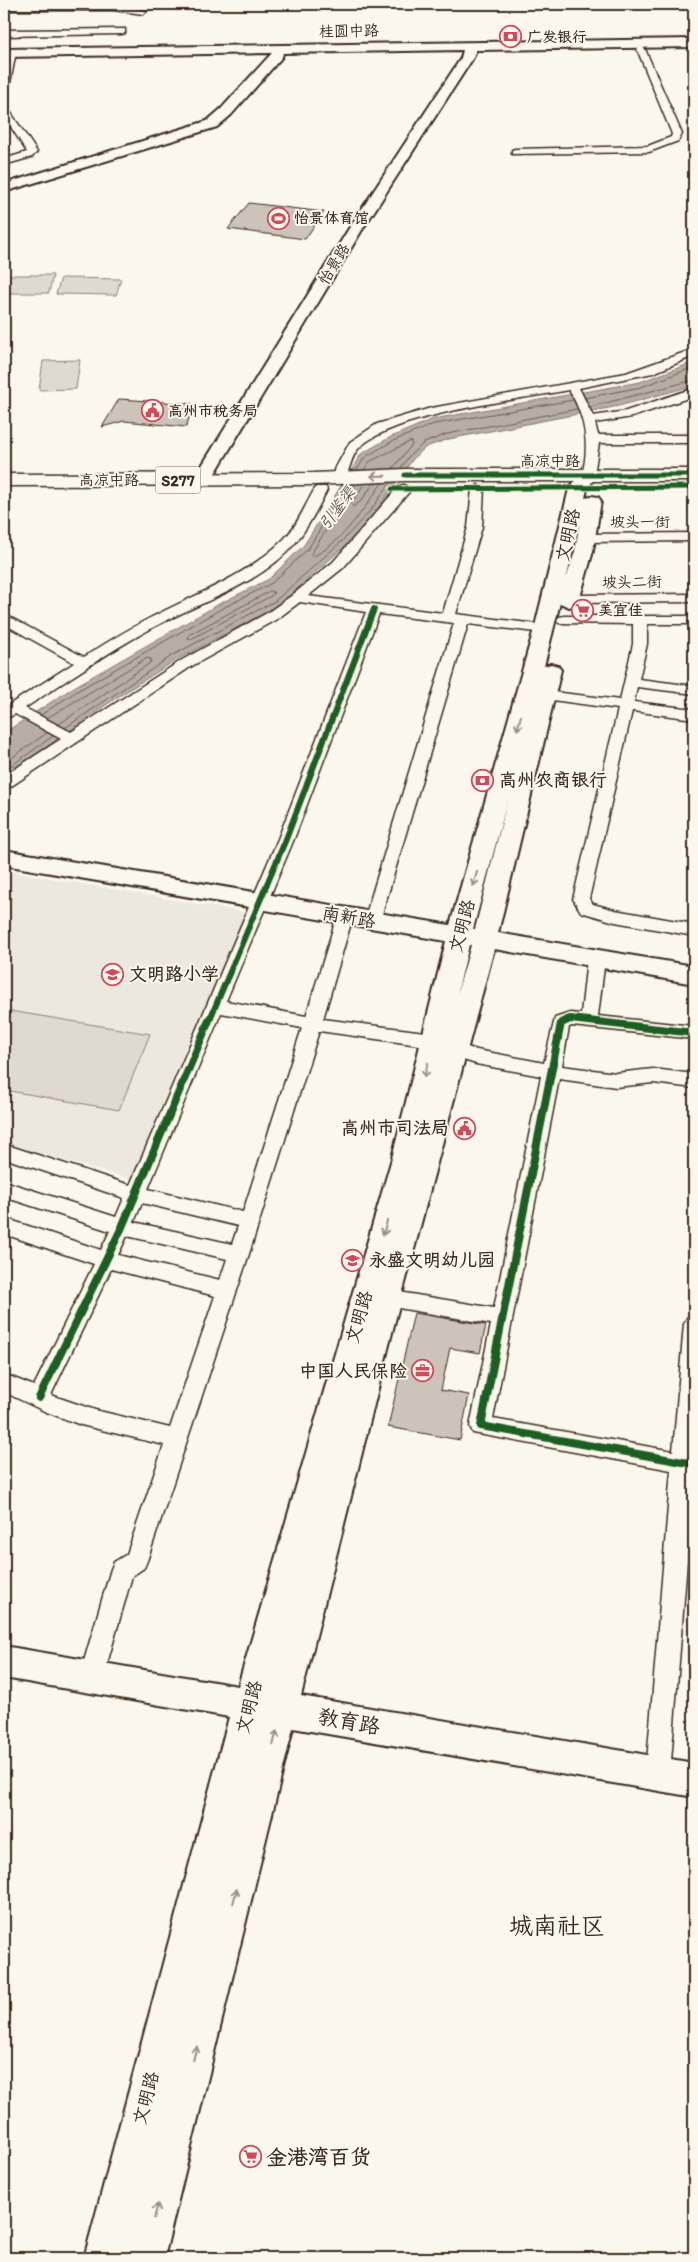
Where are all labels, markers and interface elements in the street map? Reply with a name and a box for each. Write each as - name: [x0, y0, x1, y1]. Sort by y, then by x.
- street label: 桂圆中路: [319, 21, 379, 41]
- bank icon: 广发银行: [499, 25, 523, 49]
- place label: 广发银行: [527, 28, 587, 46]
- sports icon: 怡景体育馆: [266, 206, 290, 230]
- place label: 怡景体育馆: [294, 209, 369, 227]
- street label: 怡景路: [315, 240, 353, 288]
- public building icon: 高州市税务局: [140, 399, 164, 423]
- place label: 高州市税务局: [168, 402, 258, 420]
- street label: 高凉中路: [520, 452, 580, 470]
- road number: S277: [156, 466, 200, 494]
- street label: 高凉中路: [79, 471, 139, 489]
- one-way arrow: [371, 471, 387, 481]
- water label: 引鉴渠: [315, 482, 360, 533]
- street label: 文明路: [551, 506, 585, 564]
- street label: 坡头一街: [610, 513, 670, 531]
- street label: 坡头二街: [602, 572, 662, 592]
- supermarket icon: 美宜佳: [570, 598, 594, 622]
- place label: 美宜佳: [598, 601, 643, 619]
- one-way arrow: [513, 714, 523, 730]
- bank icon: 高州农商银行: [471, 768, 495, 792]
- place label: 高州农商银行: [499, 769, 607, 791]
- one-way arrow: [470, 871, 479, 887]
- street label: 文明路: [444, 897, 480, 955]
- street label: 南新路: [321, 901, 377, 933]
- school or university icon: 文明路小学: [101, 962, 125, 986]
- place label: 文明路小学: [129, 963, 219, 985]
- one-way arrow: [421, 1062, 430, 1078]
- public building icon: 高州市司法局: [453, 1116, 477, 1140]
- place label: 高州市司法局: [341, 1117, 449, 1139]
- one-way arrow: [379, 1219, 389, 1235]
- school or university icon: 永盛文明幼儿园: [341, 1248, 365, 1272]
- place label: 永盛文明幼儿园: [369, 1249, 495, 1271]
- street label: 文明路: [341, 1288, 377, 1346]
- office icon: 中国人民保险: [411, 1359, 435, 1383]
- place label: 中国人民保险: [299, 1360, 407, 1382]
- street label: 文明路: [231, 1678, 267, 1736]
- street label: 教育路: [316, 1703, 382, 1739]
- one-way arrow: [271, 1731, 280, 1747]
- one-way arrow: [231, 1888, 240, 1904]
- district label: 城南社区: [509, 1911, 605, 1940]
- one-way arrow: [191, 2046, 200, 2062]
- street label: 文明路: [128, 2069, 164, 2127]
- supermarket icon: 金港湾百货: [238, 2144, 262, 2168]
- place label: 金港湾百货: [266, 2144, 371, 2169]
- one-way arrow: [152, 2203, 161, 2219]

